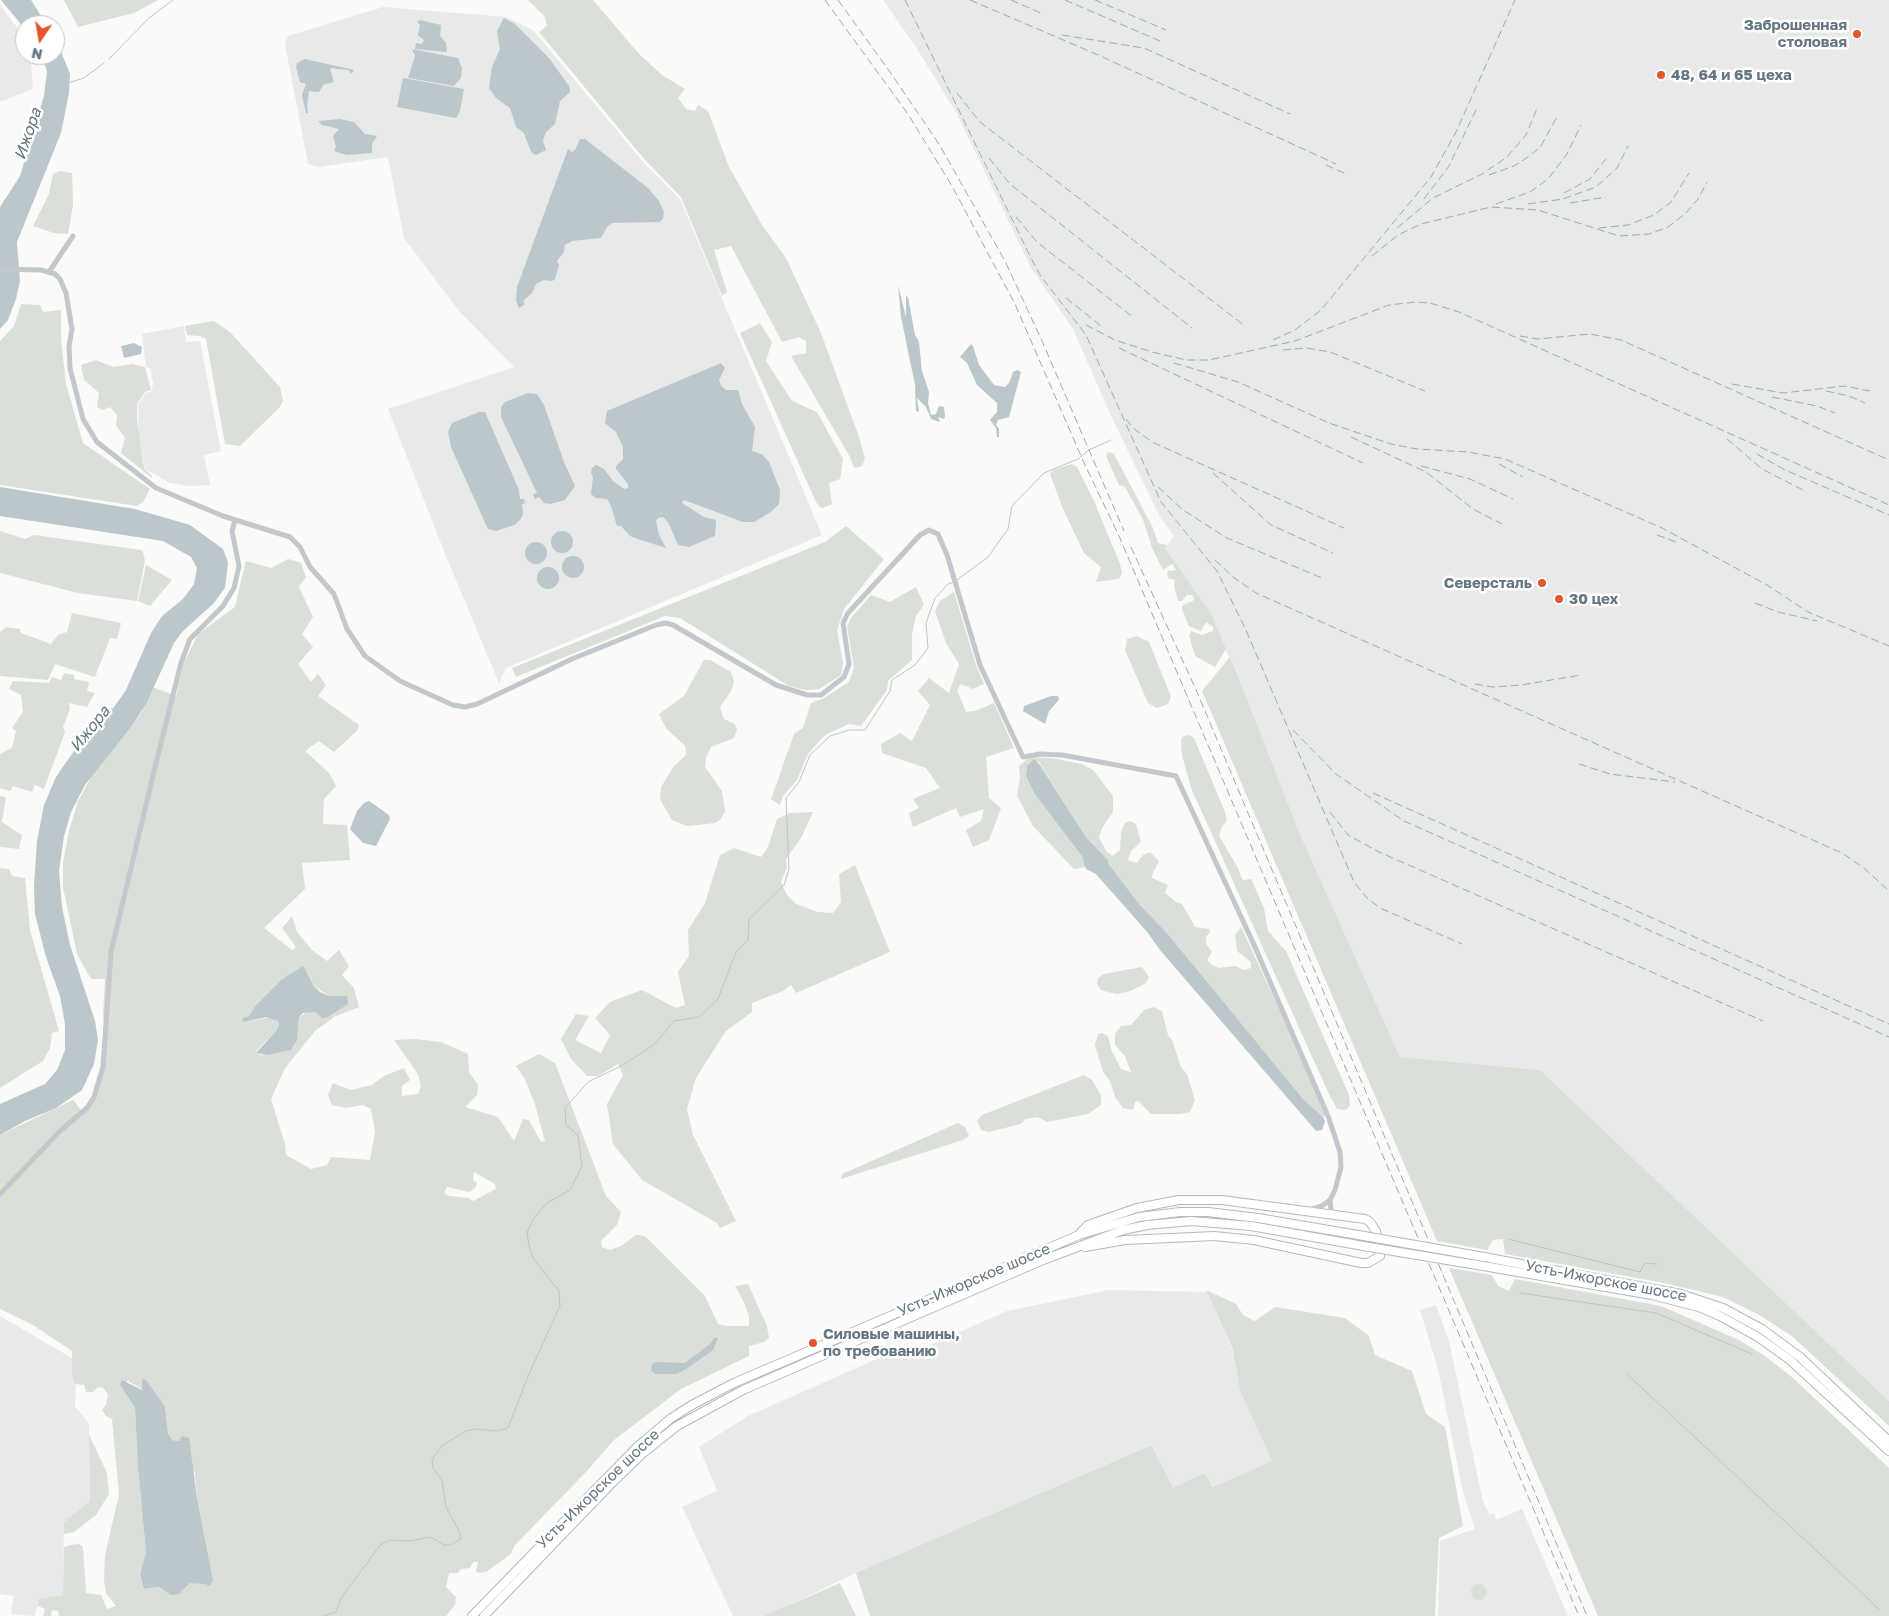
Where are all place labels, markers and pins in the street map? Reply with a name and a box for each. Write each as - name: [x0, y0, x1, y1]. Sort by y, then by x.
- place label: Заброшенная столовая: [1744, 16, 1847, 51]
- marker: Заброшенная столовая: [1851, 28, 1863, 40]
- place label: 48, 64 и 65 цеха: [1671, 66, 1792, 84]
- marker: 48, 64 и 65 цеха: [1655, 69, 1667, 81]
- place label: Северсталь: [1444, 574, 1532, 592]
- marker: Северсталь: [1536, 577, 1548, 589]
- place label: 30 цех: [1569, 590, 1618, 608]
- marker: 30 цех: [1553, 593, 1565, 605]
- place label: Силовые машины, по требованию: [823, 1325, 960, 1360]
- marker: Силовые машины, по требованию: [807, 1337, 819, 1349]

